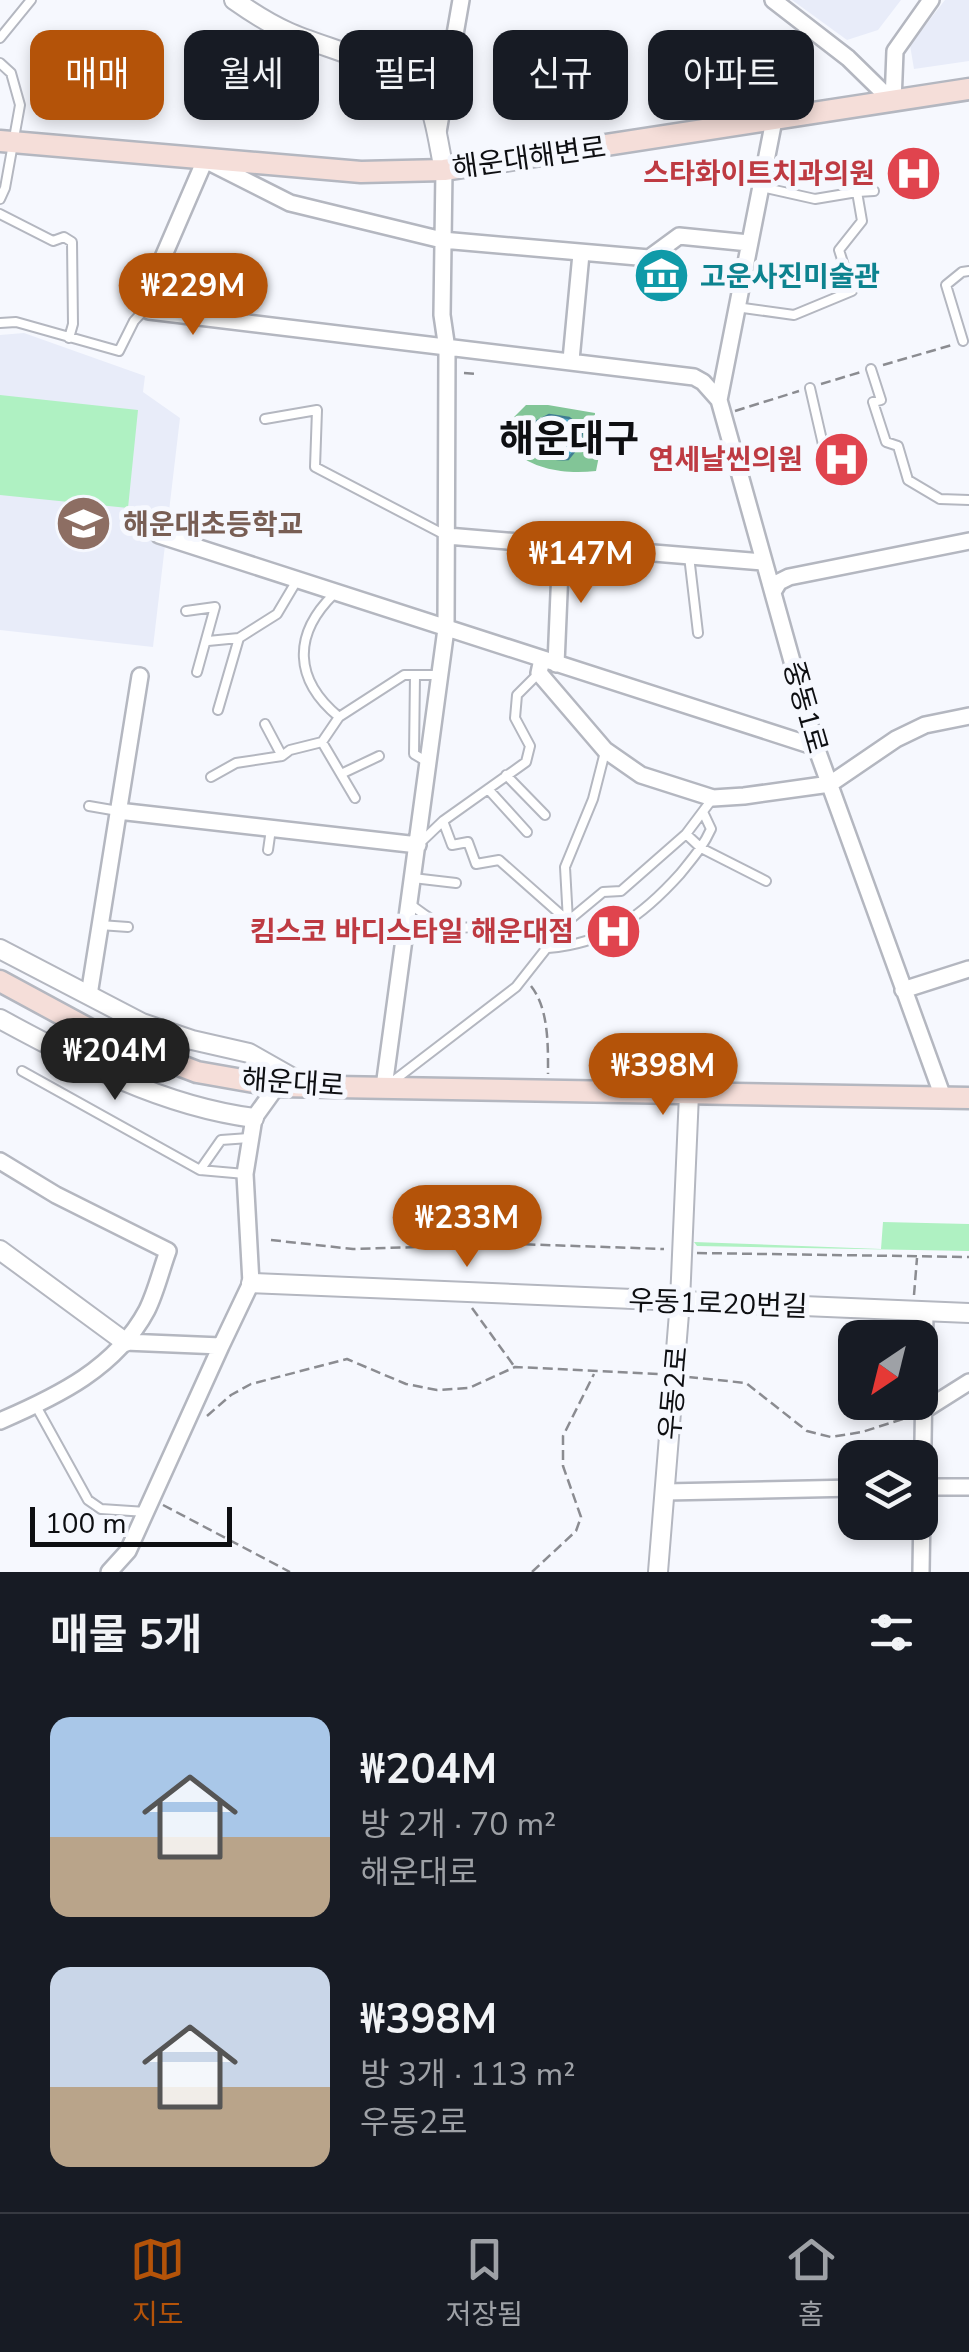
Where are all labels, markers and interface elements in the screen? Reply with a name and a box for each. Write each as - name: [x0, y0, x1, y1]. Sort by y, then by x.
- chip: 매매: [30, 30, 164, 120]
- chip: 월세: [184, 30, 319, 120]
- chip: 필터: [339, 30, 473, 120]
- chip: 신규: [493, 30, 628, 120]
- chip: 아파트: [648, 30, 814, 120]
- street label: 해운대해변로: [450, 128, 608, 188]
- hospital icon: 스타화이트치과의원: [884, 143, 944, 203]
- place label: 스타화이트치과의원: [643, 155, 875, 193]
- museum icon: 고운사진미술관: [631, 246, 691, 306]
- pin: ₩229M: [123, 253, 263, 338]
- place label: 고운사진미술관: [700, 258, 880, 296]
- text: ₩229M: [141, 264, 245, 307]
- district label: 해운대구: [499, 414, 639, 465]
- hospital icon: 연세날씬의원: [812, 429, 872, 489]
- place label: 연세날씬의원: [648, 441, 803, 479]
- school or university icon: 해운대초등학교: [54, 494, 114, 554]
- place label: 해운대초등학교: [123, 506, 303, 544]
- pin: ₩147M: [511, 521, 651, 606]
- text: ₩147M: [529, 532, 633, 575]
- street label: 중동1로: [774, 657, 836, 758]
- hospital icon: 킴스코 바디스타일 해운대점: [583, 901, 643, 961]
- place label: 킴스코 바디스타일 해운대점: [250, 913, 574, 951]
- pin: ₩204M: [45, 1018, 185, 1103]
- text: ₩204M: [63, 1029, 167, 1072]
- pin: ₩398M: [593, 1033, 733, 1118]
- text: ₩398M: [611, 1044, 715, 1087]
- street label: 해운대로: [240, 1060, 346, 1106]
- pin: ₩233M: [397, 1185, 537, 1270]
- text: ₩233M: [415, 1196, 519, 1239]
- street label: 우동1로20번길: [628, 1282, 808, 1326]
- north arrow: [838, 1320, 938, 1420]
- map controls: [838, 1320, 938, 1540]
- street label: 우동2로: [651, 1345, 697, 1442]
- button: layers: [838, 1440, 938, 1540]
- scale bar: [30, 1502, 232, 1546]
- text: 100 m: [45, 1505, 127, 1543]
- icon: filters: [864, 1605, 919, 1660]
- text: 매물 5개: [50, 1607, 202, 1664]
- text: ₩204M: [360, 1741, 497, 1798]
- icon: home: [130, 1757, 250, 1877]
- text: 방 2개 · 70 m²: [360, 1803, 556, 1846]
- text: 해운대로: [360, 1851, 478, 1894]
- text: ₩398M: [360, 1991, 497, 2048]
- icon: home: [130, 2007, 250, 2127]
- text: 방 3개 · 113 m²: [360, 2053, 575, 2096]
- text: 우동2로: [360, 2101, 468, 2144]
- tab: 지도: [130, 2232, 185, 2334]
- tab: 저장됨: [446, 2232, 523, 2334]
- tab: 홈: [784, 2232, 839, 2334]

